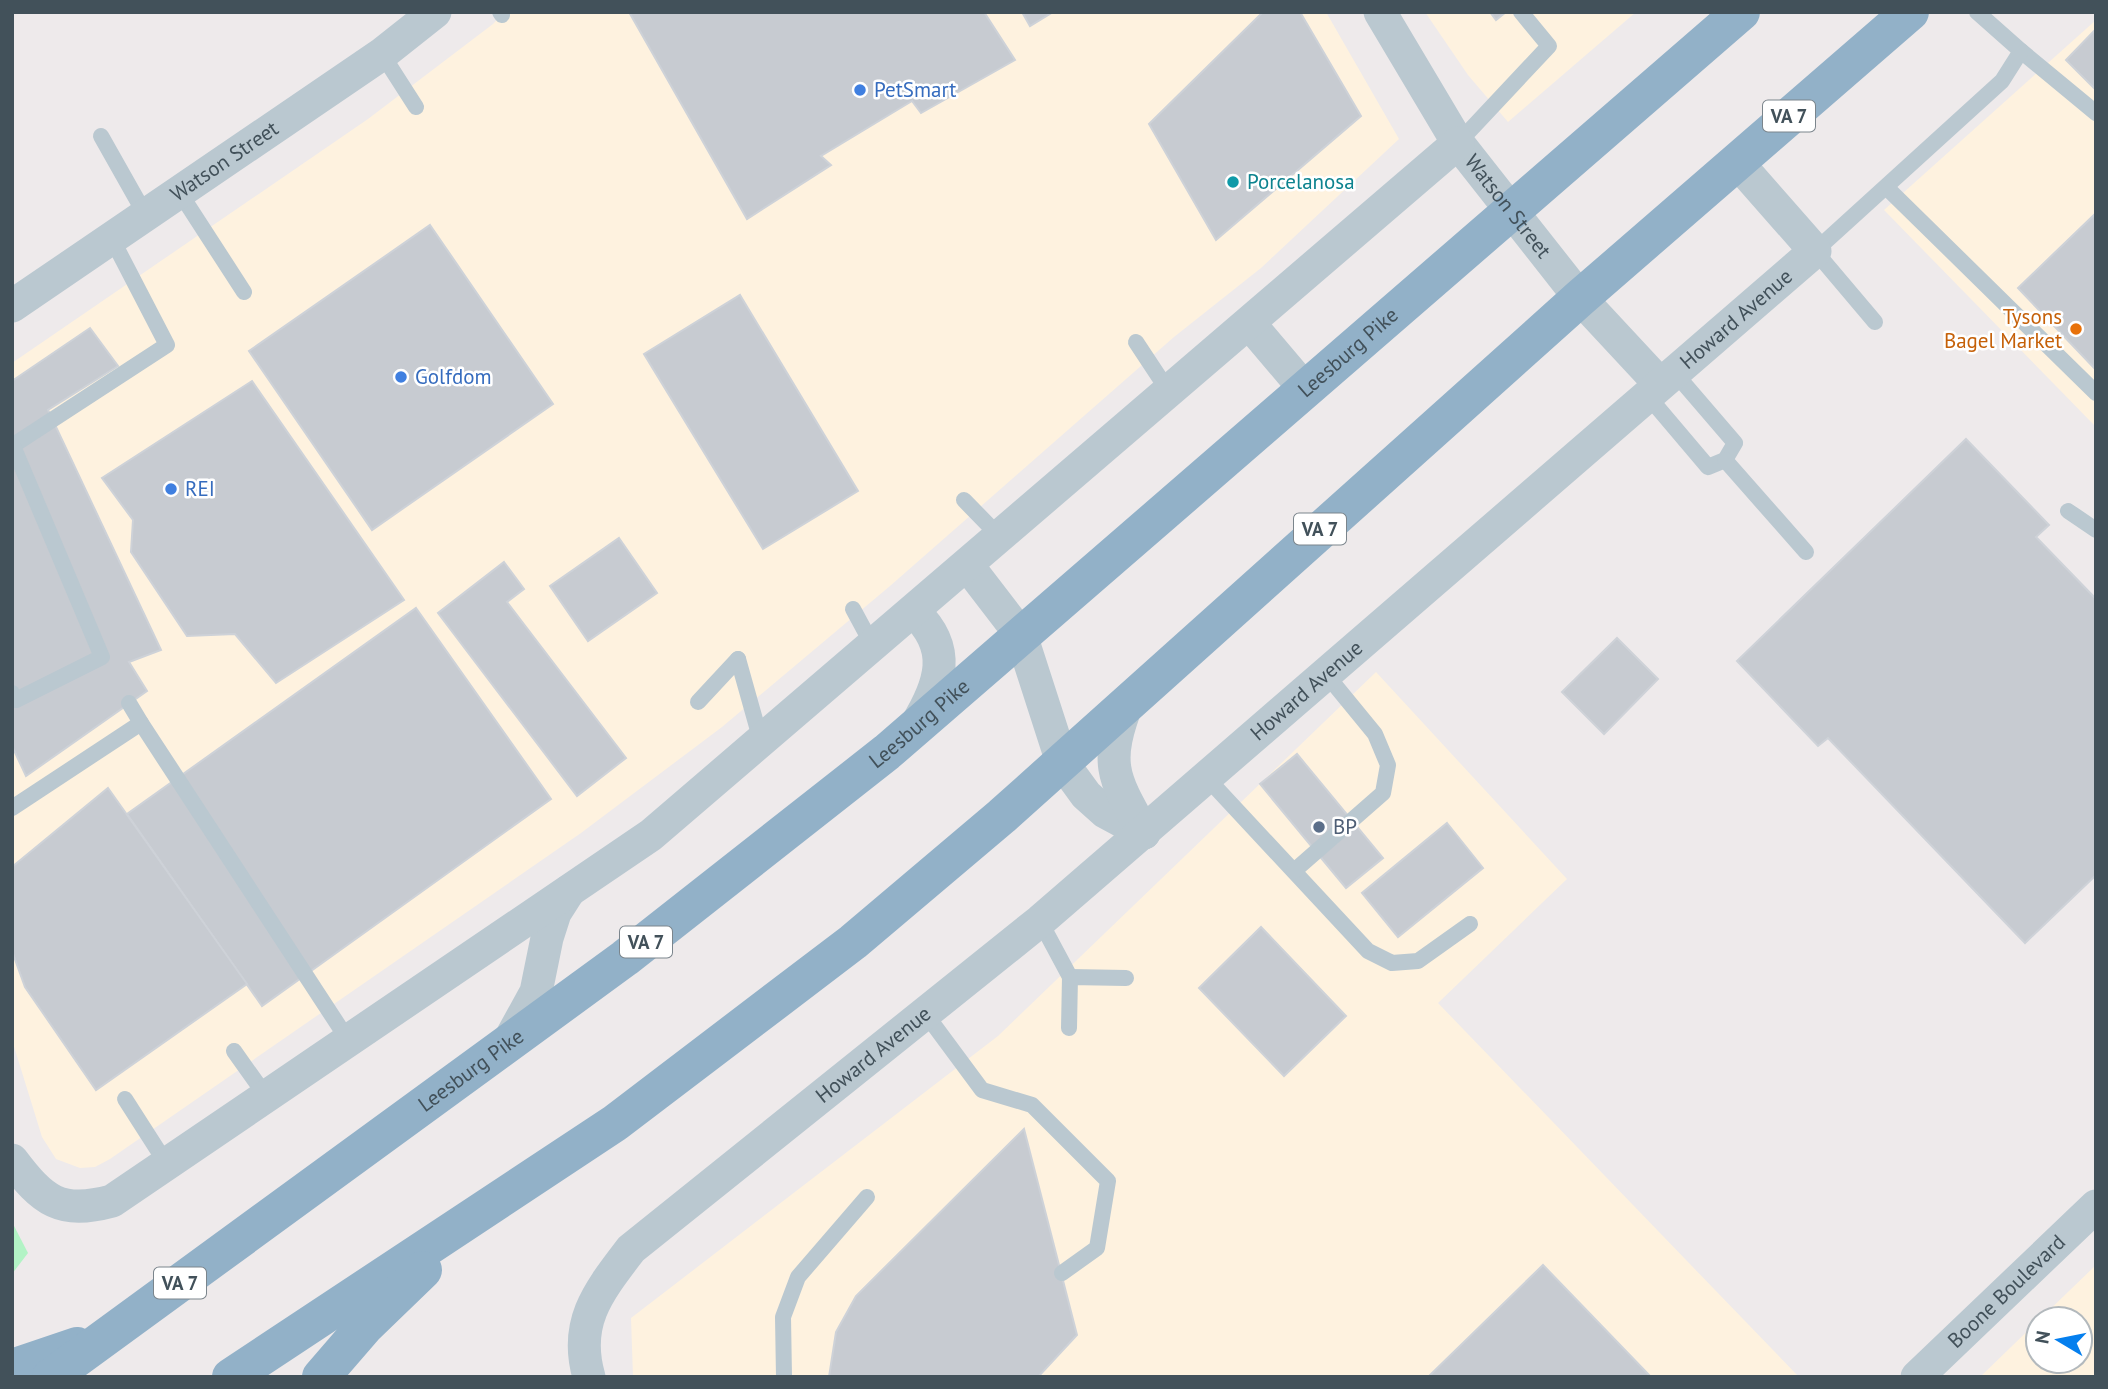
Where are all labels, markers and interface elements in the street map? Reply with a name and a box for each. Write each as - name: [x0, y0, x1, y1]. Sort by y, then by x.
- place label: PetSmart: [874, 76, 956, 103]
- marker: PetSmart: [852, 82, 868, 98]
- road number: VA 7: [1763, 100, 1815, 132]
- street label: Watson Street: [165, 115, 283, 207]
- street label: Watson Street: [1459, 149, 1557, 263]
- place label: Porcelanosa: [1247, 168, 1355, 195]
- marker: Porcelanosa: [1225, 174, 1241, 190]
- street label: Howard Avenue: [1674, 263, 1798, 375]
- street label: Leesburg Pike: [1292, 301, 1403, 403]
- place label: Tysons Bagel Market: [1944, 303, 2062, 354]
- marker: Tysons Bagel Market: [2068, 321, 2084, 337]
- place label: Golfdom: [415, 363, 492, 390]
- marker: Golfdom: [393, 369, 409, 385]
- place label: REI: [185, 475, 215, 502]
- marker: REI: [163, 481, 179, 497]
- road number: VA 7: [1294, 514, 1346, 544]
- street label: Howard Avenue: [1244, 634, 1368, 746]
- street label: Leesburg Pike: [863, 673, 975, 774]
- place label: BP: [1333, 813, 1357, 840]
- marker: BP: [1311, 819, 1327, 835]
- road number: VA 7: [620, 926, 672, 958]
- street label: Howard Avenue: [810, 1000, 936, 1109]
- street label: Leesburg Pike: [413, 1023, 529, 1118]
- street label: Boone Boulevard: [1942, 1228, 2071, 1354]
- road number: VA 7: [154, 1268, 206, 1298]
- north arrow: [2024, 1305, 2094, 1375]
- text: N: [2029, 1329, 2055, 1345]

